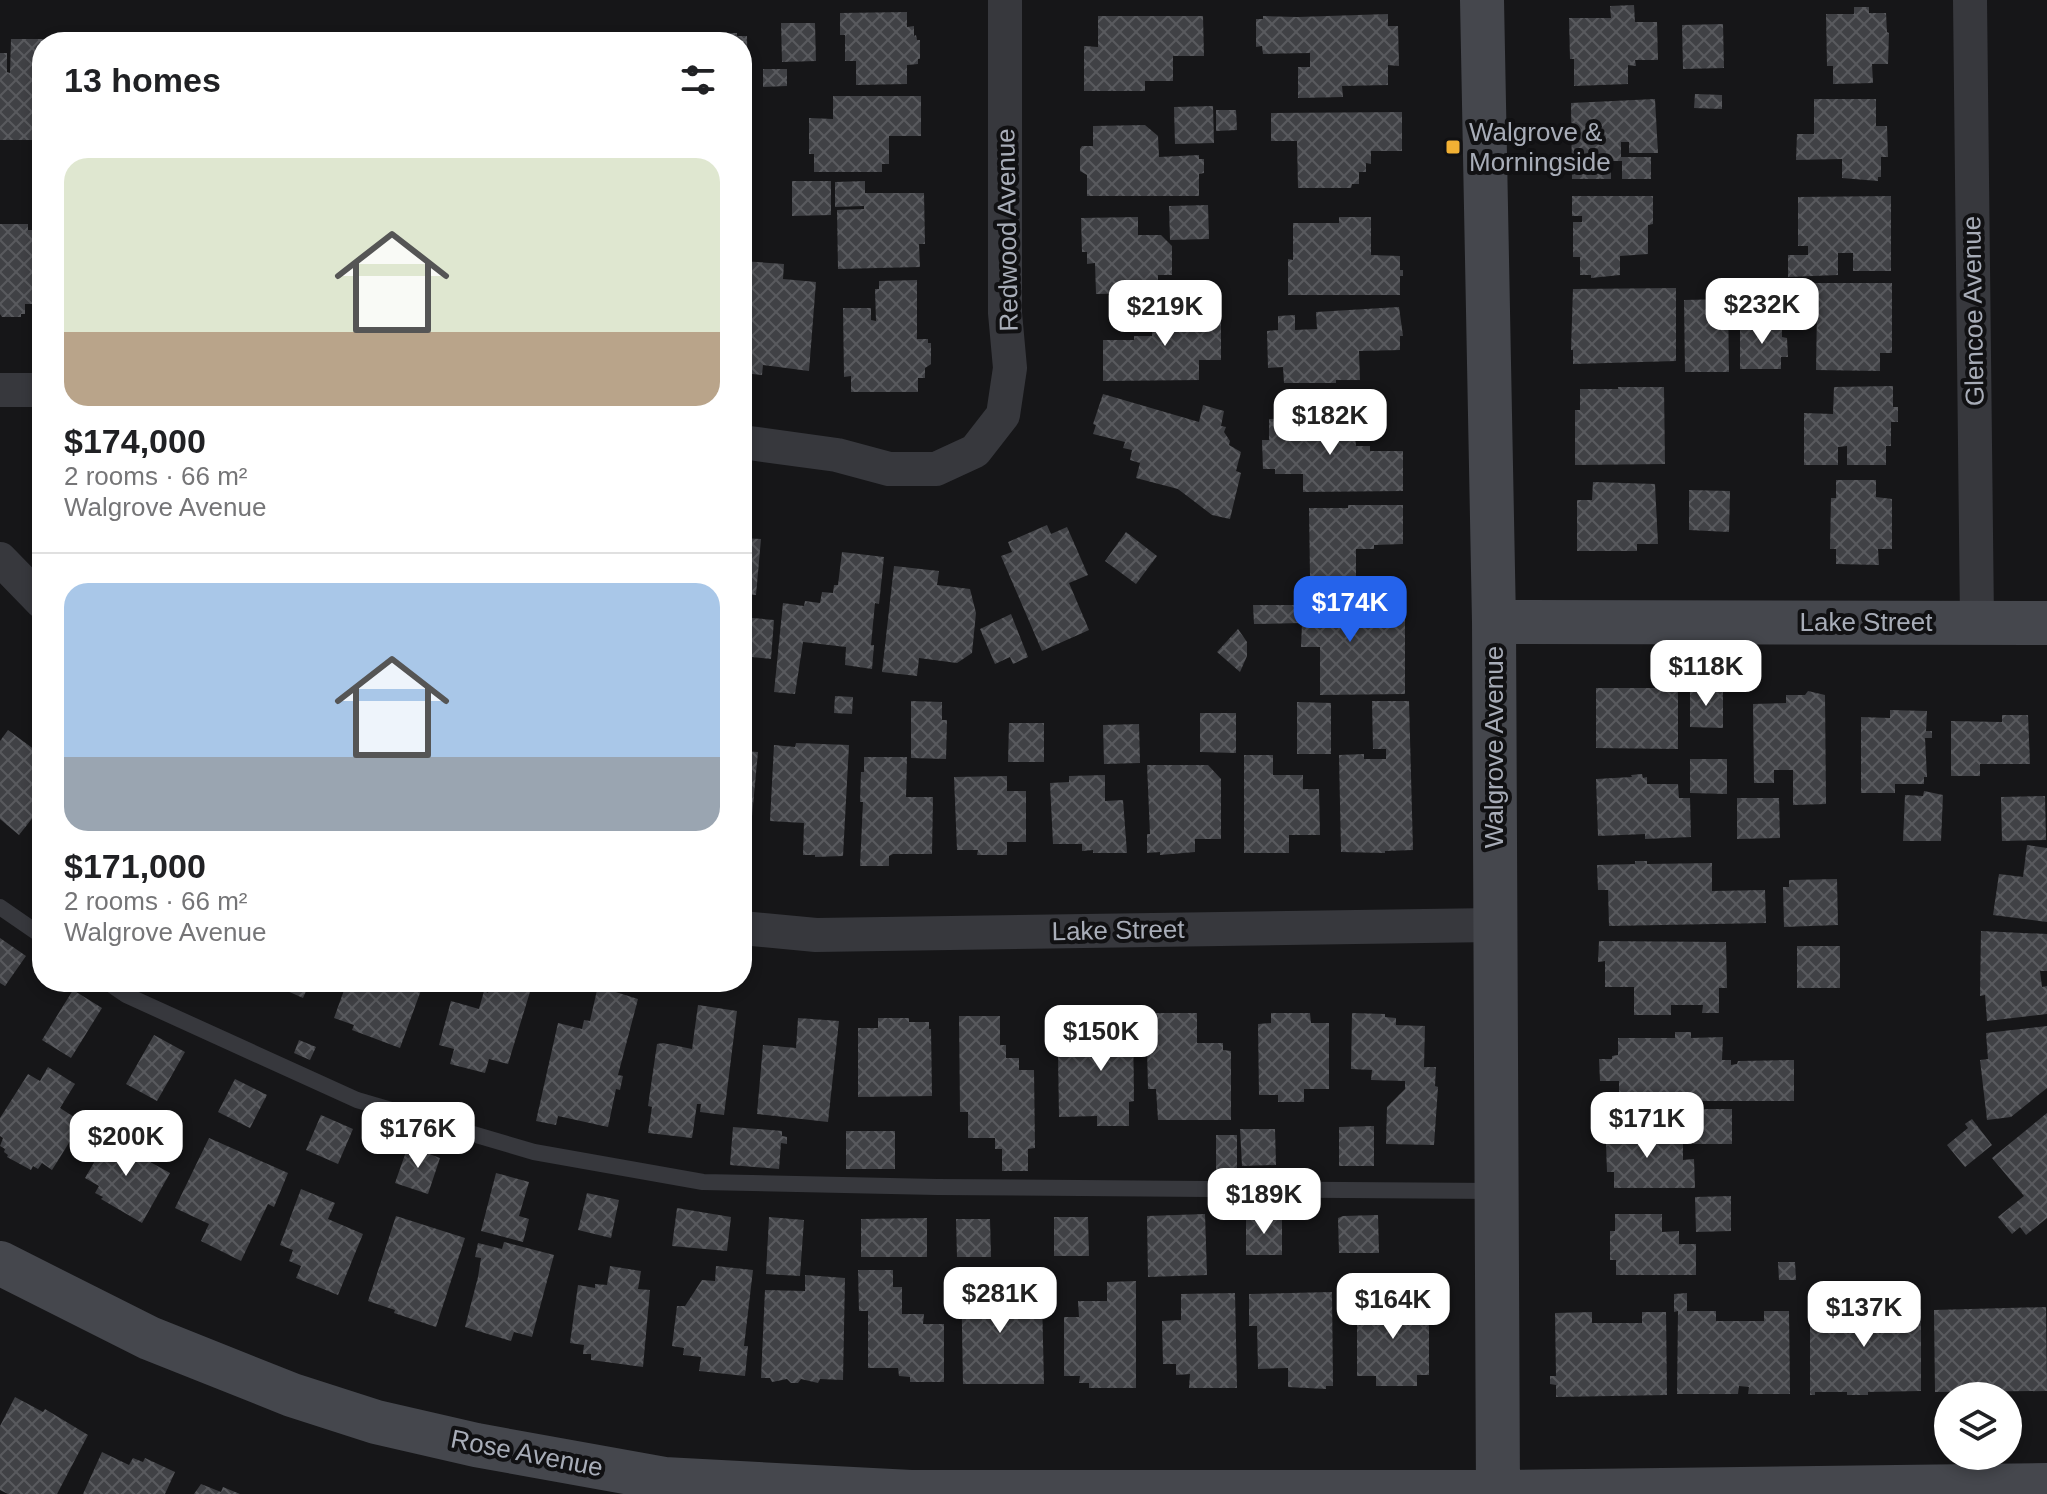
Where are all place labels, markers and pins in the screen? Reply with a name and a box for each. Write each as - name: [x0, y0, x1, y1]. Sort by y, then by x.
- place label: Walgrove & Morningside: [1469, 117, 1611, 177]
- marker: Walgrove & Morningside: [1444, 138, 1462, 156]
- pin: $232K: [1706, 278, 1818, 346]
- pin: $219K: [1109, 280, 1221, 348]
- pin: $182K: [1274, 389, 1386, 457]
- pin: $174K: [1294, 576, 1406, 644]
- pin: $118K: [1650, 640, 1762, 708]
- pin: $150K: [1045, 1005, 1157, 1073]
- pin: $171K: [1591, 1092, 1703, 1160]
- pin: $176K: [362, 1102, 474, 1170]
- pin: $200K: [70, 1110, 182, 1178]
- pin: $189K: [1208, 1168, 1320, 1236]
- pin: $281K: [944, 1267, 1056, 1335]
- pin: $164K: [1337, 1273, 1449, 1341]
- pin: $137K: [1808, 1281, 1920, 1349]

